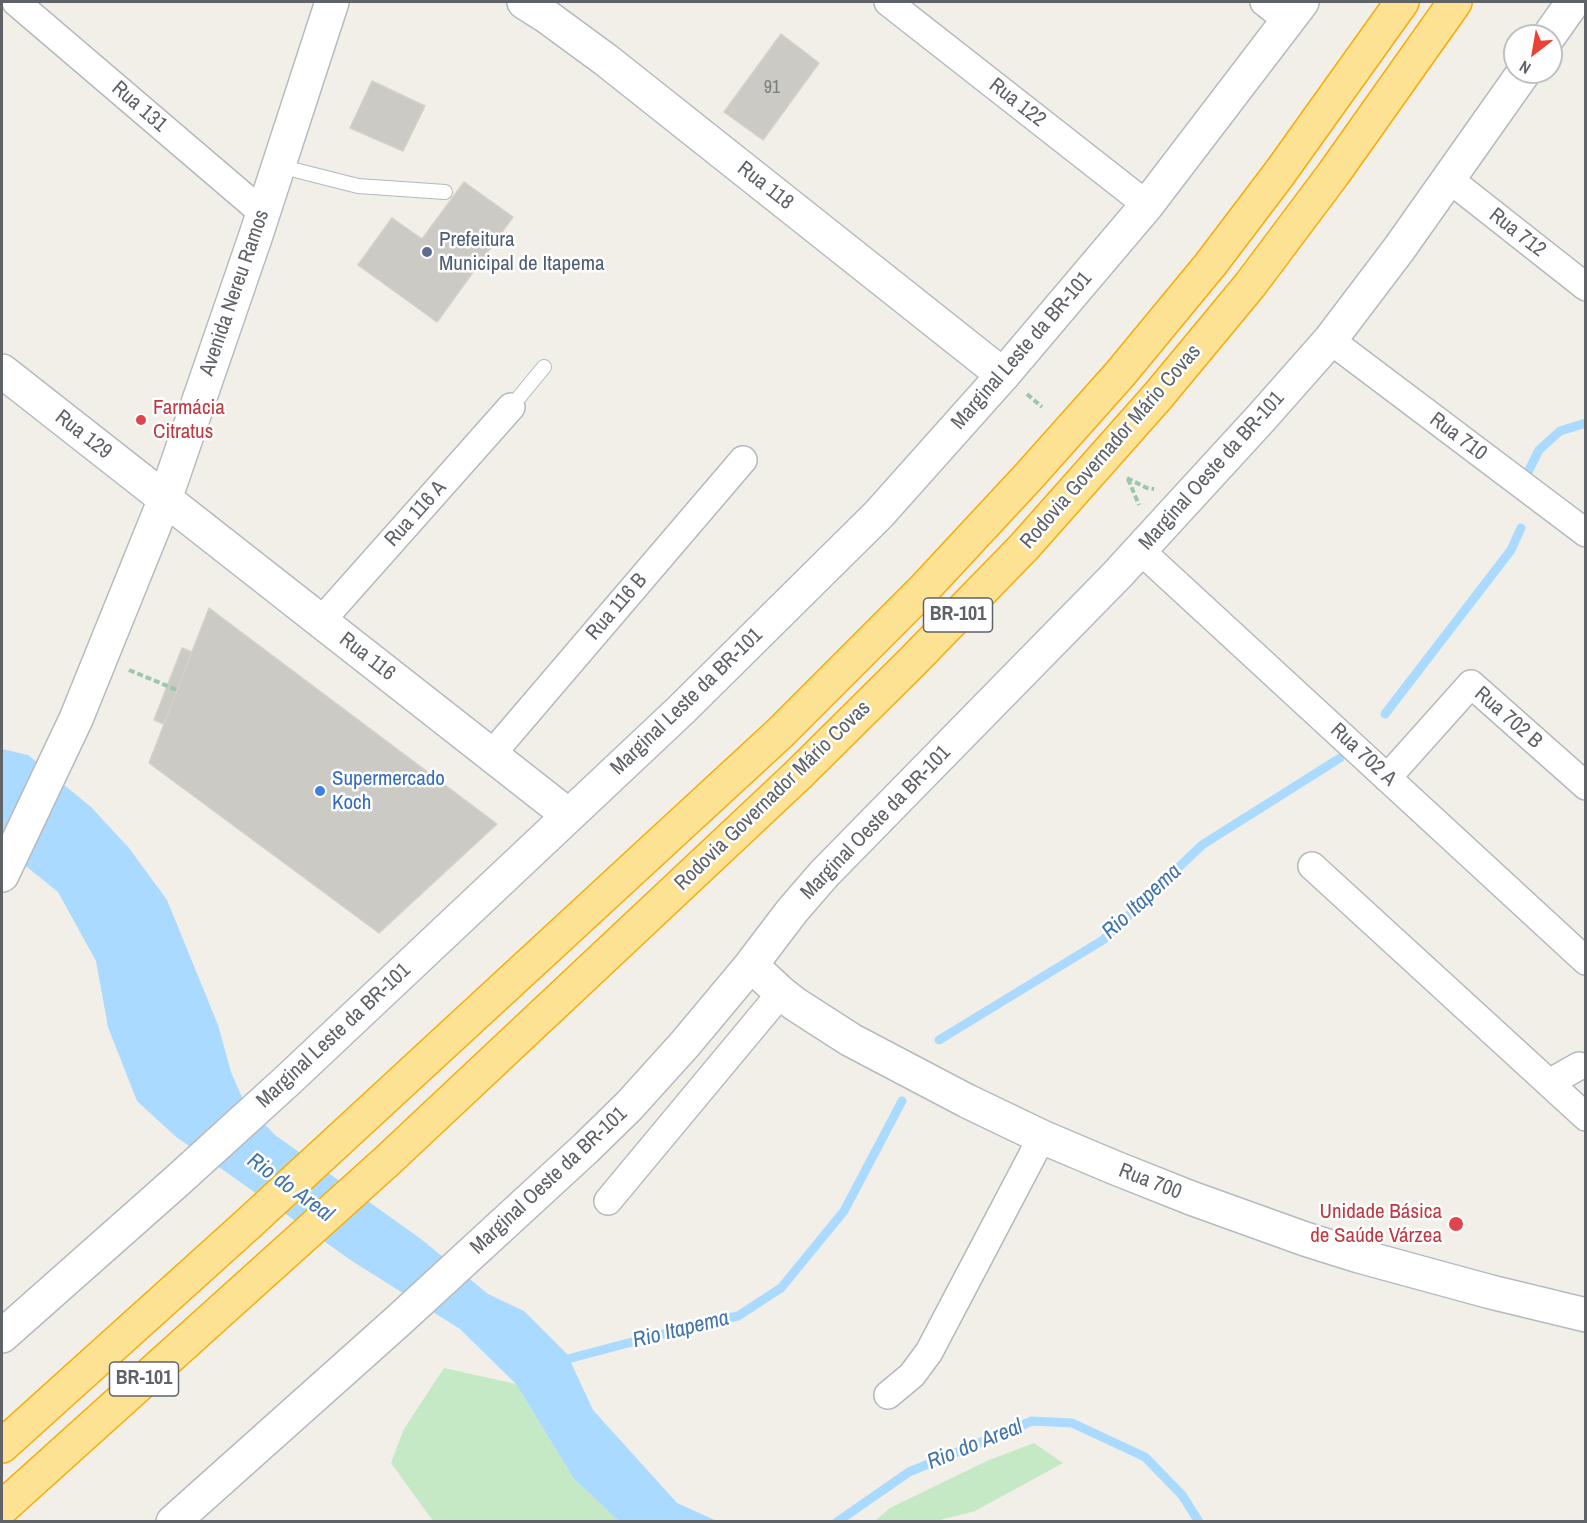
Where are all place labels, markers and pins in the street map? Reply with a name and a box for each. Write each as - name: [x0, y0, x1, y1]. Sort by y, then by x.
- place label: Prefeitura Municipal de Itapema: [439, 227, 605, 277]
- marker: Prefeitura Municipal de Itapema: [420, 245, 434, 259]
- place label: Farmácia Citratus: [153, 395, 225, 445]
- marker: Farmácia Citratus: [134, 413, 148, 427]
- place label: Supermercado Koch: [332, 766, 445, 816]
- marker: Supermercado Koch: [313, 784, 327, 798]
- place label: Unidade Básica de Saúde Várzea: [1310, 1199, 1442, 1249]
- marker: Unidade Básica de Saúde Várzea: [1447, 1215, 1465, 1233]

